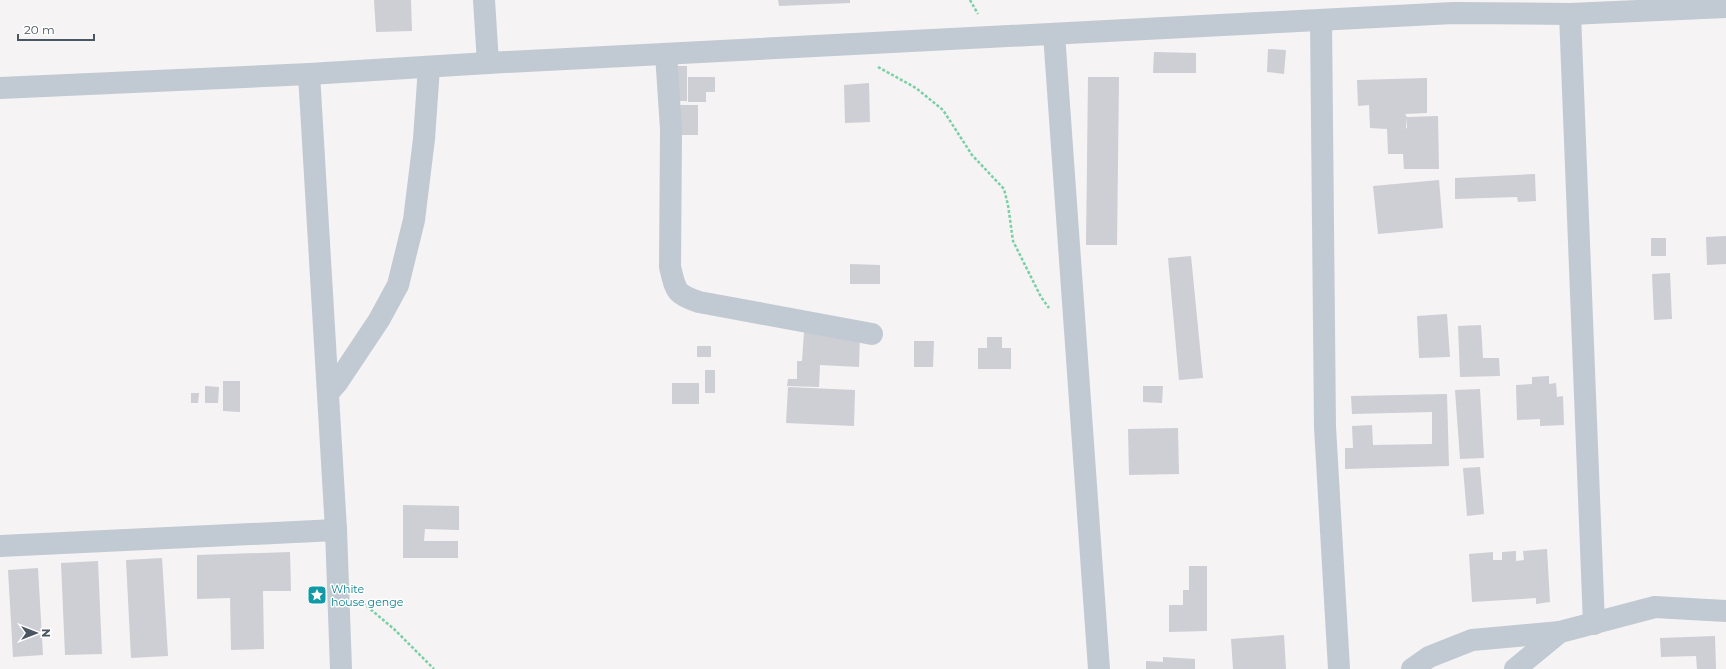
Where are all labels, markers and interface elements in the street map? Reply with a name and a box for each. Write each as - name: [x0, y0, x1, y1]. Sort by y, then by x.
- scale bar: [18, 16, 94, 42]
- text: 20 m: [24, 22, 55, 37]
- place label: White house genge: [331, 582, 404, 609]
- place icon: White house genge: [306, 584, 328, 606]
- north arrow: [16, 613, 56, 653]
- text: N: [39, 629, 53, 637]

